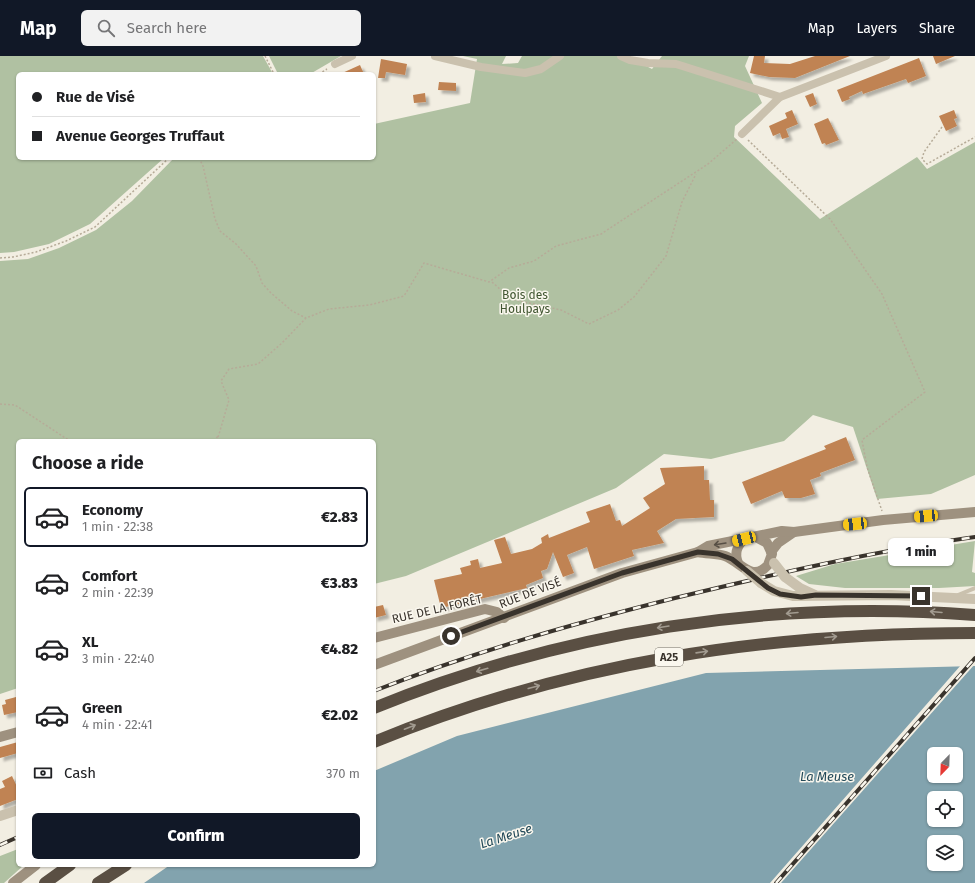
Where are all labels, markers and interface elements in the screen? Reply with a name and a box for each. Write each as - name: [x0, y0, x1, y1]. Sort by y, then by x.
- search box: [81, 10, 361, 46]
- text: Map: [20, 17, 57, 40]
- icon: search: [95, 17, 117, 39]
- text: Search here: [127, 19, 207, 37]
- text: Map: [808, 20, 834, 37]
- text: Layers: [856, 20, 897, 37]
- text: Share: [919, 20, 955, 37]
- text: Rue de Visé: [56, 88, 135, 106]
- text: Avenue Georges Truffaut: [56, 127, 225, 145]
- park label: Bois des Houlpays: [500, 288, 551, 316]
- text: Choose a ride: [32, 452, 144, 474]
- icon: car: [34, 499, 70, 535]
- text: Economy: [82, 501, 143, 519]
- text: €2.83: [321, 508, 358, 526]
- car: [914, 509, 938, 523]
- car: [842, 517, 868, 531]
- text: 1 min · 22:38: [82, 519, 153, 534]
- car: [731, 530, 757, 548]
- callout: 1 min: [888, 538, 954, 566]
- one-way arrow: [714, 540, 727, 548]
- text: 1 min: [905, 544, 937, 559]
- icon: car: [34, 565, 70, 601]
- text: Comfort: [82, 567, 138, 585]
- text: €3.83: [321, 574, 358, 592]
- street label: RUE DE VISÉ: [497, 574, 563, 611]
- text: 2 min · 22:39: [82, 585, 154, 600]
- route end: [912, 587, 930, 605]
- street label: RUE DE LA FORÊT: [390, 591, 484, 626]
- one-way arrow: [930, 608, 943, 615]
- one-way arrow: [786, 609, 799, 616]
- one-way arrow: [657, 623, 670, 631]
- route start: [442, 627, 460, 645]
- icon: car: [34, 631, 70, 667]
- text: XL: [82, 633, 98, 651]
- one-way arrow: [824, 634, 837, 641]
- text: €4.82: [321, 640, 358, 658]
- road number: A25: [655, 648, 683, 666]
- one-way arrow: [695, 648, 708, 655]
- text: 3 min · 22:40: [82, 651, 154, 666]
- one-way arrow: [476, 667, 489, 674]
- one-way arrow: [527, 683, 540, 690]
- icon: car: [34, 697, 70, 733]
- text: Green: [82, 699, 122, 717]
- text: €2.02: [321, 706, 358, 724]
- text: 4 min · 22:41: [82, 717, 153, 732]
- one-way arrow: [404, 723, 416, 731]
- north arrow: [927, 747, 963, 783]
- map controls: [927, 747, 963, 871]
- icon: cash: [32, 762, 54, 784]
- text: Cash: [64, 764, 96, 782]
- text: 370 m: [326, 766, 360, 781]
- water label: La Meuse: [800, 769, 854, 784]
- button: locate: [927, 791, 963, 827]
- button: Confirm: [32, 813, 360, 859]
- water label: La Meuse: [478, 820, 534, 851]
- button: layers: [927, 835, 963, 871]

